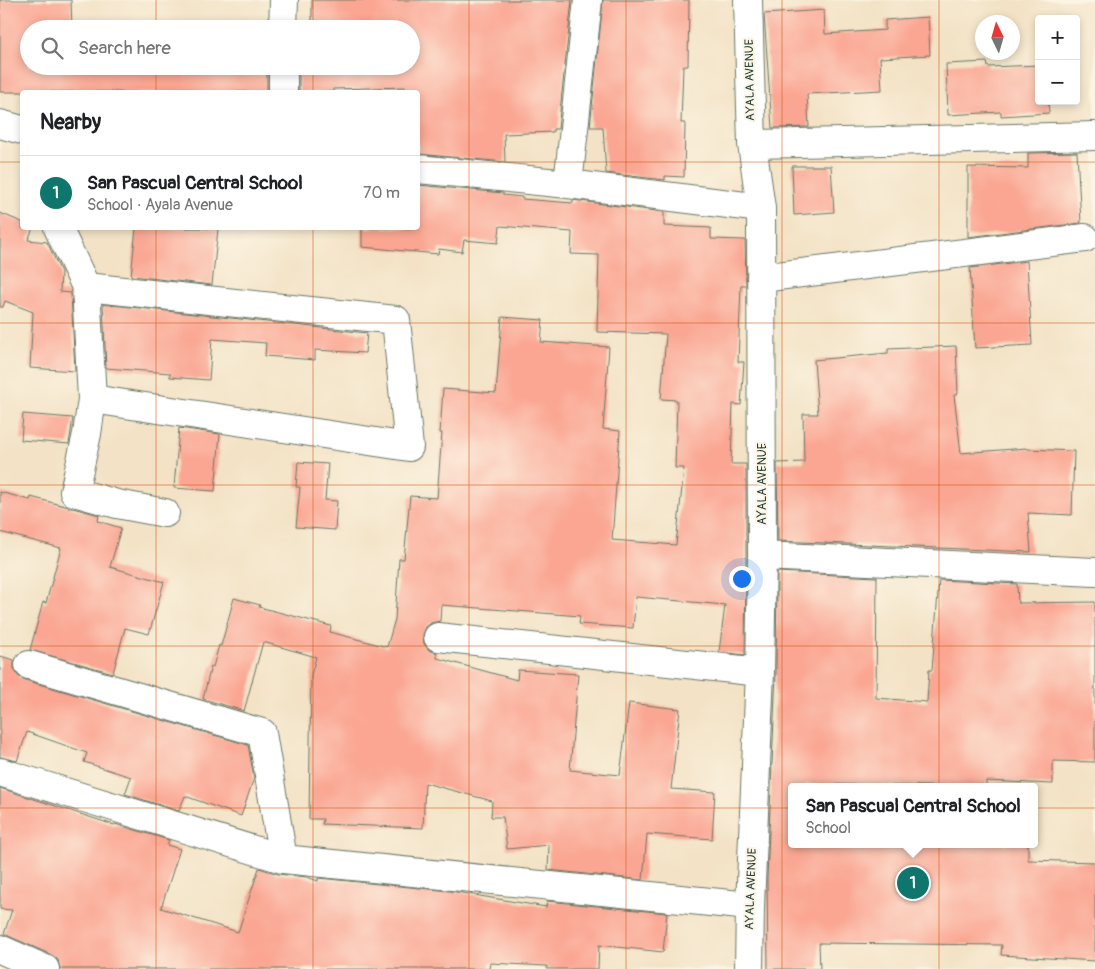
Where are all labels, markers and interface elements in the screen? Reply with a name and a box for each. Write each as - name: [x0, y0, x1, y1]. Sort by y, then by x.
- north arrow: [975, 15, 1020, 60]
- map controls: [1035, 15, 1080, 105]
- button: +: [1035, 15, 1080, 60]
- search box: [20, 20, 420, 75]
- icon: search: [38, 34, 66, 62]
- text: Search here: [78, 36, 171, 60]
- street label: AYALA AVENUE: [742, 39, 758, 121]
- button: −: [1035, 60, 1080, 105]
- text: Nearby: [40, 109, 101, 136]
- text: San Pascual Central School: [87, 171, 303, 195]
- text: 1: [53, 183, 59, 203]
- text: 70 m: [363, 183, 400, 203]
- text: School · Ayala Avenue: [87, 195, 233, 215]
- street label: AYALA AVENUE: [755, 443, 770, 525]
- your location: [729, 566, 755, 592]
- popup: [788, 783, 1038, 848]
- text: San Pascual Central School: [805, 794, 1021, 818]
- text: School: [805, 818, 851, 838]
- street label: AYALA AVENUE: [742, 848, 760, 930]
- pin: 1: [897, 864, 929, 902]

